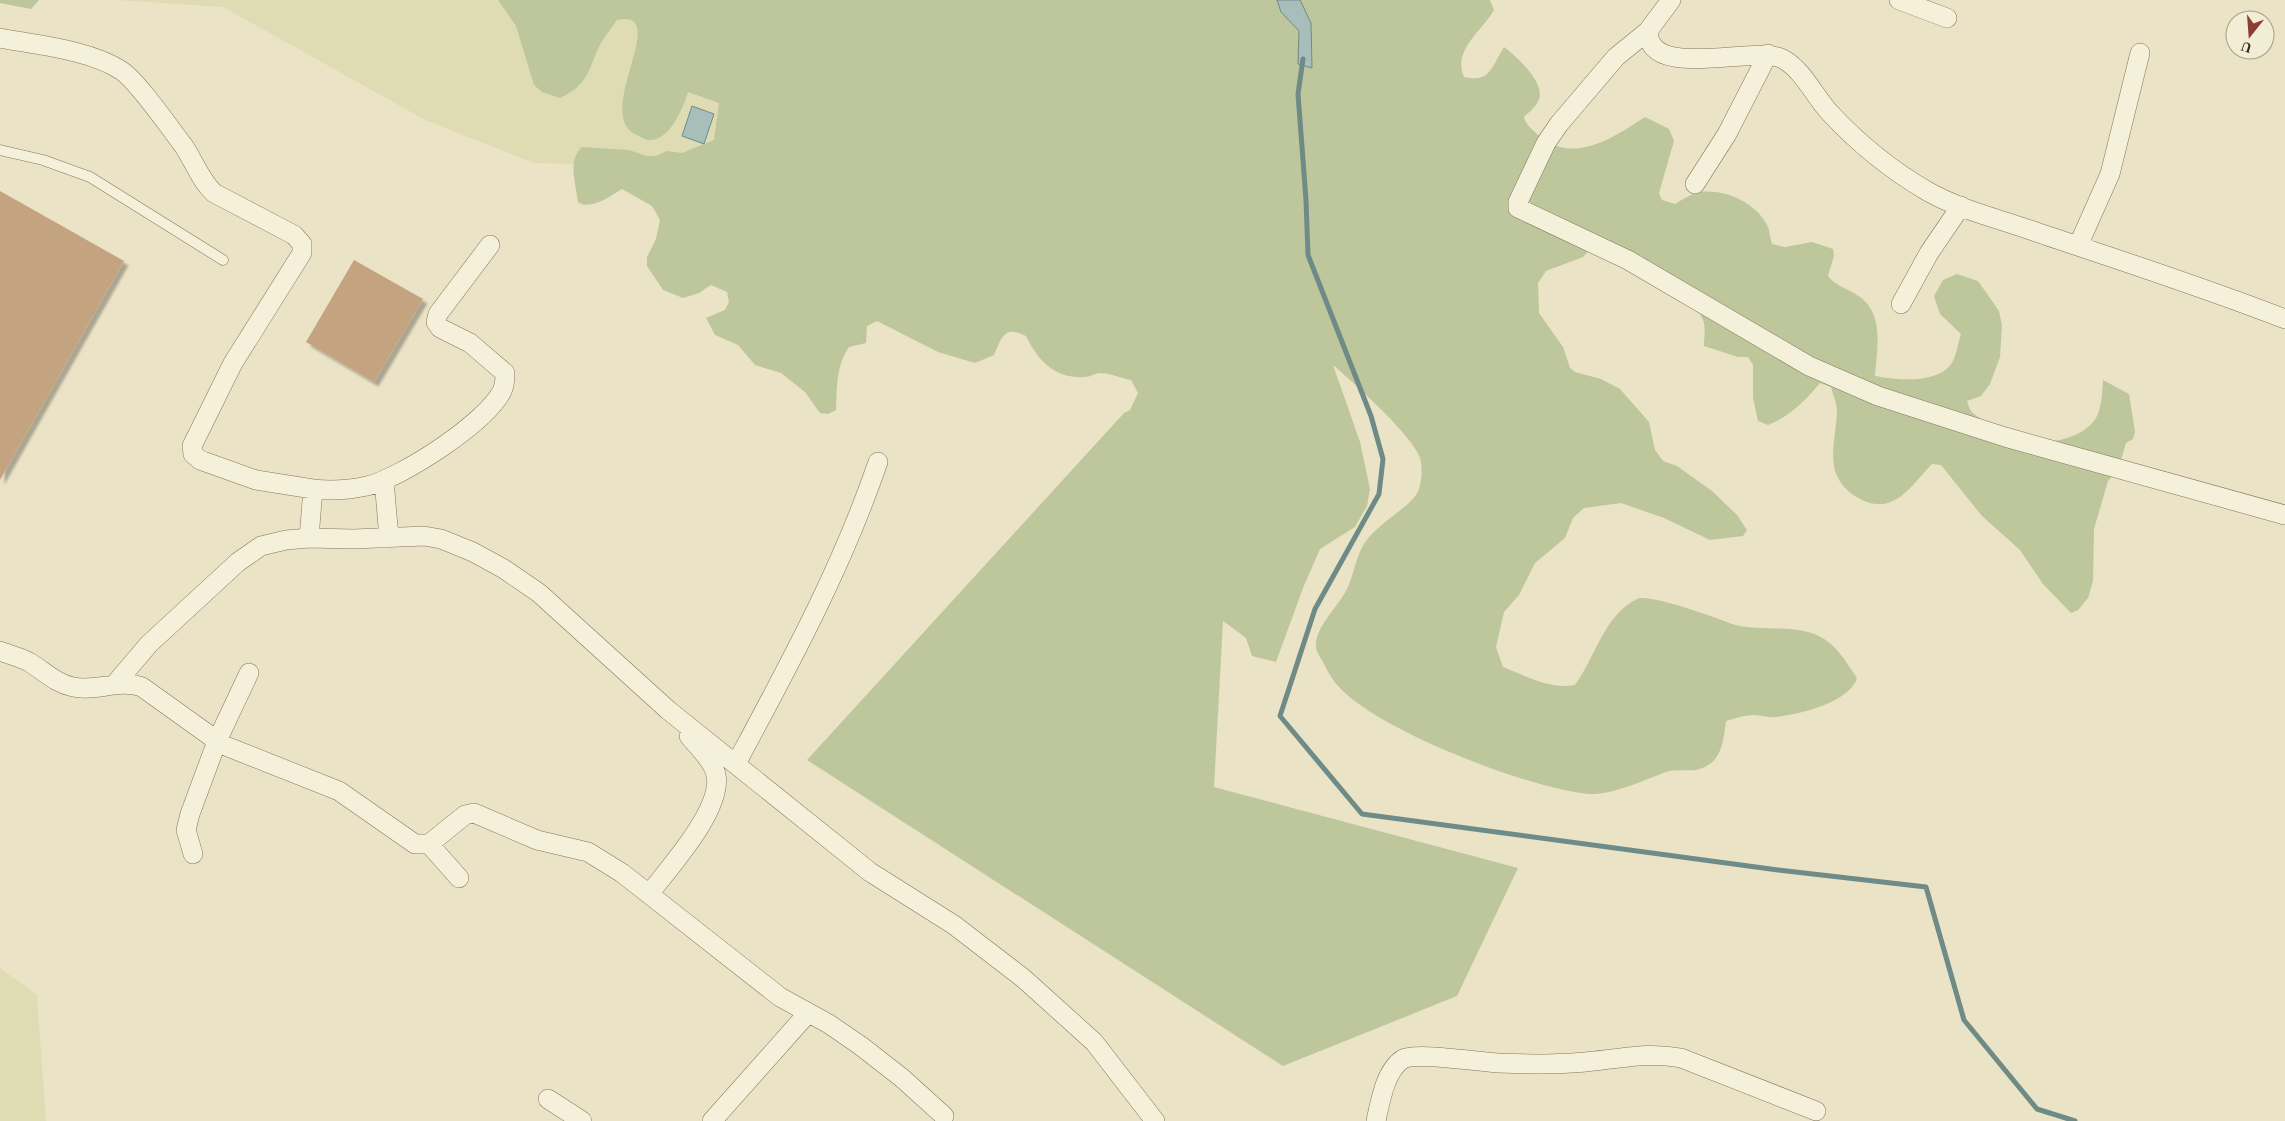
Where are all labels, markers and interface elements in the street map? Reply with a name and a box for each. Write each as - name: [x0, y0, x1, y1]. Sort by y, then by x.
- north arrow: [2225, 10, 2275, 60]
- text: U: [2239, 38, 2253, 56]

